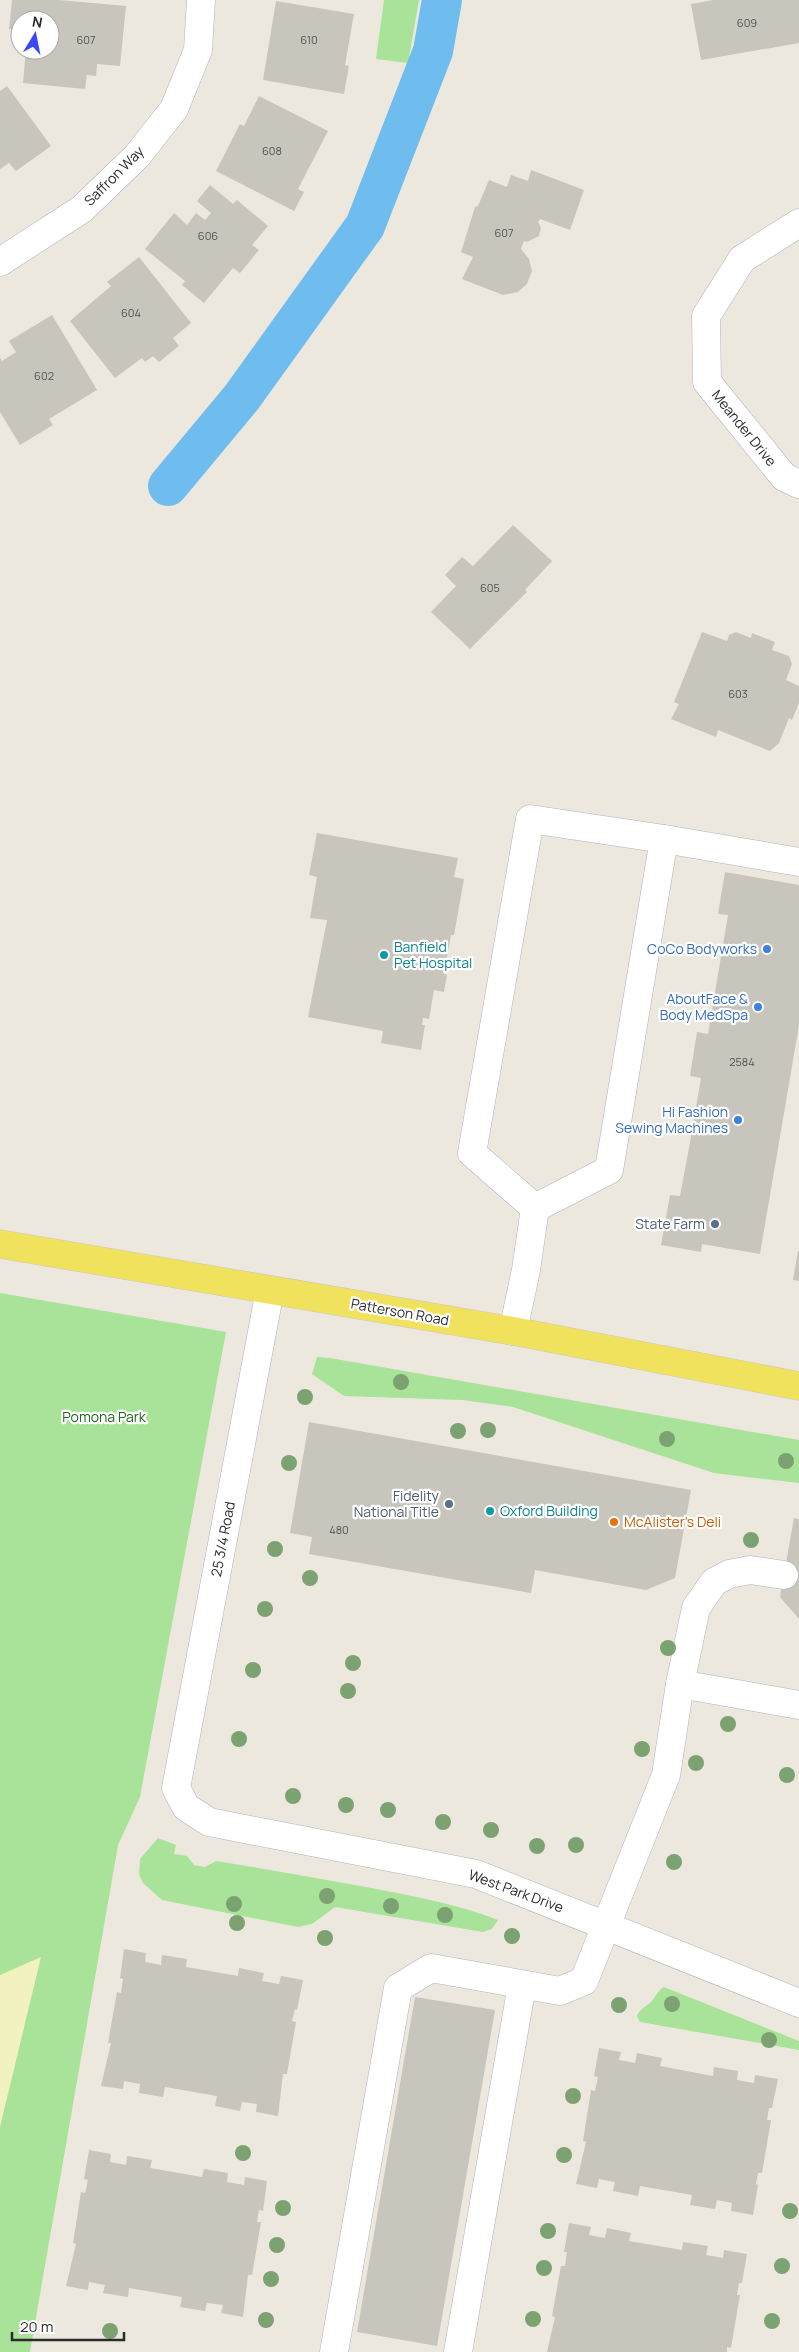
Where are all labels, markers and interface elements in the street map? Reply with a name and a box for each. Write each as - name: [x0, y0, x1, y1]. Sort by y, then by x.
- north arrow: [10, 10, 60, 60]
- text: N: [31, 11, 44, 32]
- house number: 609: [737, 15, 757, 30]
- house number: 607: [76, 32, 96, 47]
- house number: 610: [300, 32, 318, 47]
- street label: Saffron Way: [80, 141, 148, 210]
- house number: 608: [262, 143, 282, 158]
- house number: 607: [494, 225, 514, 240]
- house number: 606: [198, 228, 218, 243]
- house number: 604: [121, 305, 141, 320]
- house number: 602: [34, 368, 54, 383]
- street label: Meander Drive: [708, 386, 781, 470]
- house number: 605: [480, 580, 500, 595]
- house number: 603: [728, 686, 748, 701]
- place label: Banfield Pet Hospital: [394, 937, 472, 972]
- place label: CoCo Bodyworks: [647, 939, 757, 958]
- marker: CoCo Bodyworks: [761, 943, 773, 955]
- marker: Banfield Pet Hospital: [378, 949, 390, 961]
- place label: AboutFace & Body MedSpa: [660, 989, 748, 1024]
- marker: AboutFace & Body MedSpa: [752, 1001, 764, 1013]
- house number: 2584: [729, 1054, 755, 1069]
- place label: Hi Fashion Sewing Machines: [615, 1102, 728, 1137]
- marker: Hi Fashion Sewing Machines: [732, 1114, 744, 1126]
- place label: State Farm: [635, 1214, 705, 1233]
- marker: State Farm: [709, 1218, 721, 1230]
- street label: Patterson Road: [350, 1294, 451, 1329]
- park label: Pomona Park: [62, 1407, 147, 1426]
- place label: Fidelity National Title: [354, 1486, 440, 1521]
- marker: Fidelity National Title: [443, 1498, 455, 1510]
- street label: 25 3/4 Road: [206, 1500, 239, 1578]
- place label: Oxford Building: [500, 1501, 598, 1520]
- marker: Oxford Building: [484, 1505, 496, 1517]
- place label: McAlister's Deli: [624, 1512, 721, 1531]
- marker: McAlister's Deli: [608, 1516, 620, 1528]
- house number: 480: [329, 1522, 349, 1537]
- street label: West Park Drive: [466, 1865, 566, 1916]
- scale bar: [12, 2310, 125, 2342]
- text: 20 m: [20, 2316, 53, 2337]

